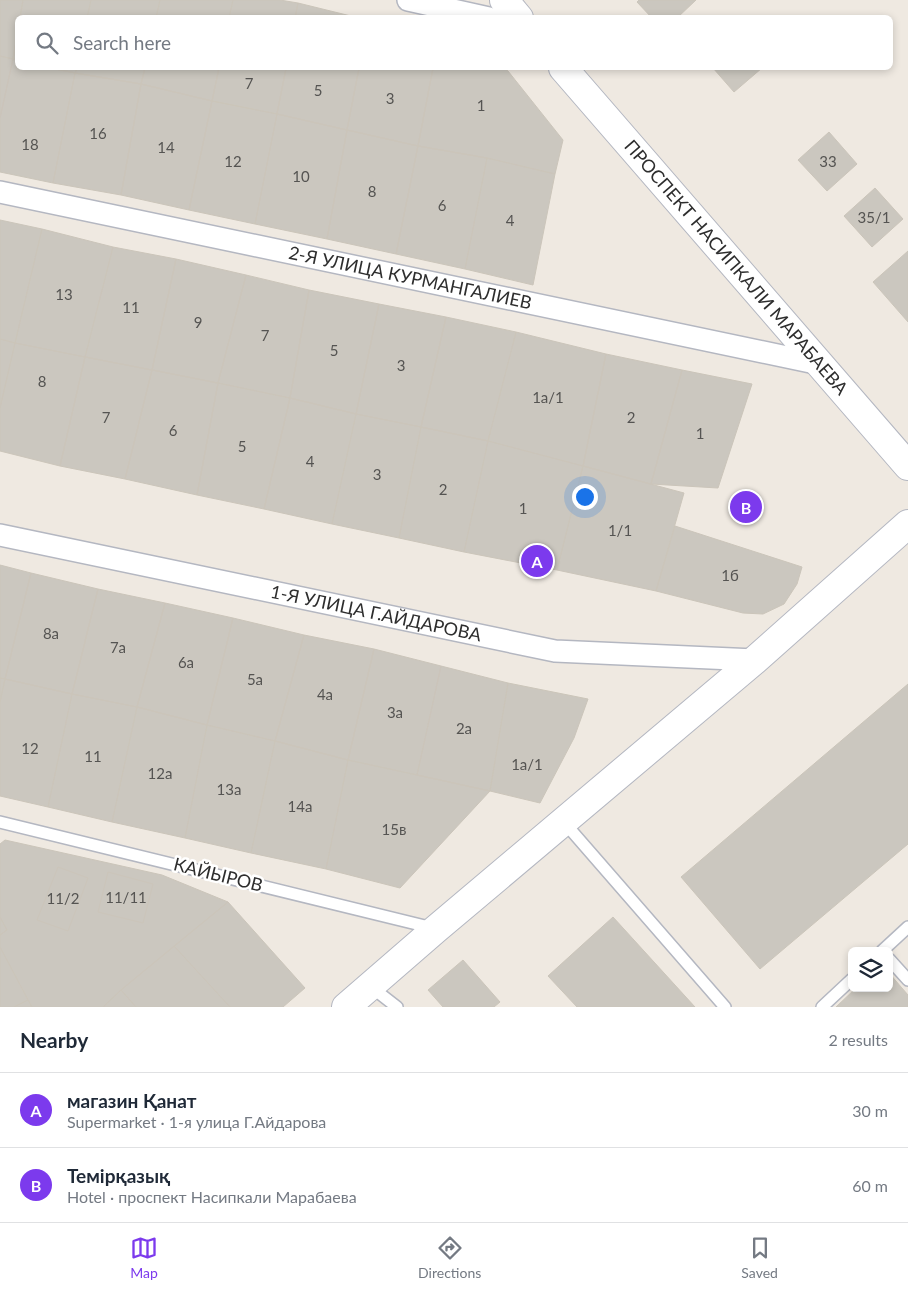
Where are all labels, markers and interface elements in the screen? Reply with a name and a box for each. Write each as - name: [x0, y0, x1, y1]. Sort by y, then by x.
- search box: [15, 15, 893, 70]
- icon: search: [33, 29, 61, 57]
- text: Search here: [73, 31, 171, 54]
- house number: 7: [245, 74, 254, 92]
- house number: 5: [314, 81, 322, 99]
- house number: 3: [386, 89, 394, 107]
- house number: 1: [477, 96, 485, 114]
- house number: 16: [89, 124, 107, 142]
- house number: 18: [21, 135, 39, 153]
- street label: ПРОСПЕКТ НАСИПКАЛИ МАРАБАЕВА: [620, 135, 854, 399]
- house number: 14: [157, 138, 175, 156]
- house number: 12: [224, 152, 242, 170]
- house number: 33: [819, 152, 837, 170]
- house number: 10: [292, 167, 310, 185]
- house number: 8: [368, 182, 376, 200]
- house number: 6: [438, 196, 447, 214]
- house number: 35/1: [858, 208, 890, 226]
- house number: 4: [506, 211, 515, 229]
- street label: 2-Я УЛИЦА КУРМАНГАЛИЕВ: [287, 241, 534, 313]
- house number: 13: [55, 285, 73, 303]
- house number: 11: [122, 298, 140, 316]
- house number: 9: [194, 313, 202, 331]
- house number: 7: [261, 326, 270, 344]
- house number: 5: [330, 341, 338, 359]
- house number: 3: [397, 356, 405, 374]
- house number: 8: [38, 372, 46, 390]
- house number: 1а/1: [532, 388, 564, 406]
- house number: 7: [102, 408, 111, 426]
- house number: 2: [627, 408, 635, 426]
- house number: 6: [169, 421, 178, 439]
- house number: 1: [696, 424, 704, 442]
- house number: 5: [238, 437, 246, 455]
- house number: 4: [306, 452, 315, 470]
- house number: 3: [373, 465, 381, 483]
- house number: 2: [439, 480, 447, 498]
- your location: [572, 484, 598, 510]
- pin: B: [730, 488, 762, 526]
- house number: 1: [519, 499, 527, 517]
- house number: 1/1: [608, 521, 632, 539]
- pin: A: [521, 542, 553, 580]
- house number: 1б: [721, 566, 739, 584]
- street label: 1-Я УЛИЦА Г.АЙДАРОВА: [269, 580, 484, 646]
- house number: 8а: [43, 624, 59, 642]
- house number: 7а: [110, 638, 126, 656]
- house number: 6а: [178, 653, 194, 671]
- house number: 5а: [247, 670, 263, 688]
- house number: 4а: [317, 685, 333, 703]
- house number: 3а: [387, 703, 403, 721]
- house number: 2а: [456, 719, 472, 737]
- house number: 12: [21, 739, 39, 757]
- house number: 11: [84, 747, 102, 765]
- house number: 1а/1: [511, 755, 543, 773]
- house number: 12а: [148, 764, 172, 782]
- house number: 13а: [217, 780, 241, 798]
- house number: 14а: [288, 797, 312, 815]
- house number: 15в: [382, 820, 406, 838]
- street label: КАЙЫРОВ: [171, 852, 265, 896]
- house number: 11/11: [105, 888, 147, 906]
- house number: 11/2: [47, 889, 79, 907]
- map controls: [848, 947, 893, 992]
- button: layers: [848, 947, 893, 992]
- text: Nearby: [20, 1027, 88, 1052]
- text: 2 results: [828, 1030, 888, 1049]
- text: магазин Қанат: [67, 1089, 196, 1112]
- text: A: [30, 1101, 42, 1120]
- text: 30 m: [852, 1101, 888, 1120]
- text: Supermarket · 1-я улица Г.Айдарова: [67, 1112, 326, 1131]
- text: Темірқазық: [67, 1164, 170, 1187]
- text: B: [31, 1176, 41, 1195]
- text: 60 m: [852, 1176, 888, 1195]
- text: Hotel · проспект Насипкали Марабаева: [67, 1187, 357, 1206]
- tab: Map: [130, 1234, 158, 1281]
- tab: Directions: [418, 1234, 481, 1281]
- tab: Saved: [741, 1234, 778, 1281]

